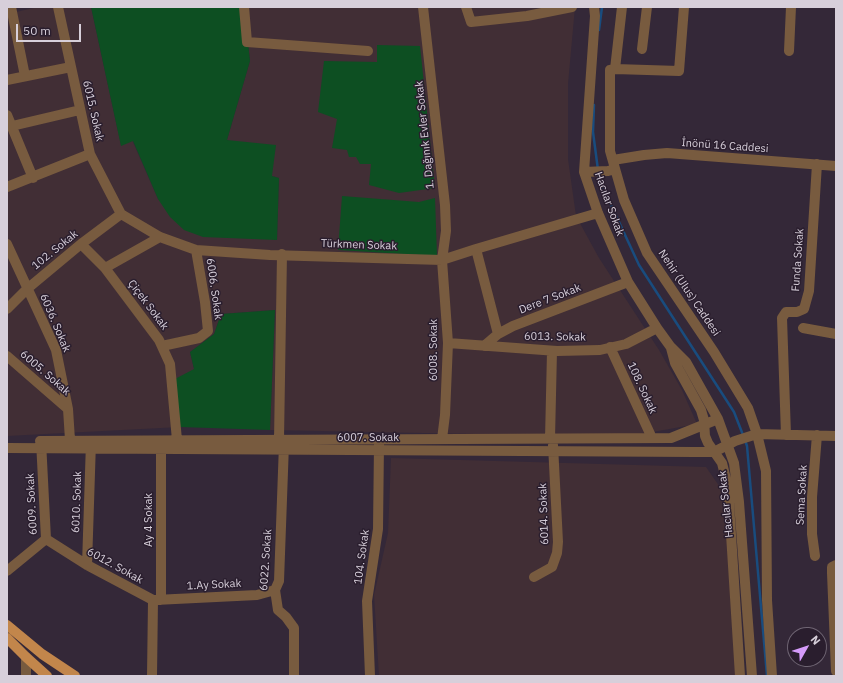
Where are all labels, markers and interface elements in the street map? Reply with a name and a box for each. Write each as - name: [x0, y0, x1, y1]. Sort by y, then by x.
- scale bar: [18, 16, 83, 42]
- text: 50 m: [23, 23, 51, 38]
- street label: 6015. Sokak: [80, 79, 106, 143]
- street label: 1. Dağınık Evler Sokak: [413, 80, 437, 190]
- street label: İnönü 16 Caddesi: [681, 136, 769, 156]
- street label: Hacılar Sokak: [591, 170, 627, 238]
- street label: 102. Sokak: [29, 227, 81, 273]
- street label: Funda Sokak: [789, 228, 807, 292]
- street label: Türkmen Sokak: [321, 237, 397, 253]
- street label: Nehir (Ulus) Caddesi: [655, 247, 723, 339]
- street label: 6006. Sokak: [203, 257, 225, 321]
- street label: Çiçek Sokak: [125, 277, 171, 333]
- street label: Dere 7 Sokak: [517, 281, 583, 317]
- street label: 6036. Sokak: [37, 292, 73, 354]
- street label: 6008. Sokak: [427, 319, 441, 381]
- street label: 6013. Sokak: [524, 330, 586, 344]
- street label: 6005. Sokak: [17, 348, 73, 398]
- street label: 108. Sokak: [624, 360, 660, 416]
- street label: 6007. Sokak: [337, 431, 399, 445]
- street label: Sema Sokak: [794, 464, 810, 526]
- street label: Hacılar Sokak: [716, 470, 736, 538]
- street label: 6010. Sokak: [69, 471, 85, 533]
- street label: 6009. Sokak: [24, 473, 40, 535]
- street label: 6014. Sokak: [536, 483, 552, 545]
- street label: Ay 4 Sokak: [142, 493, 156, 547]
- street label: 6022. Sokak: [257, 529, 275, 591]
- street label: 104. Sokak: [352, 529, 372, 585]
- street label: 6012. Sokak: [85, 545, 145, 587]
- street label: 1.Ay Sokak: [186, 577, 242, 593]
- north arrow: [787, 627, 827, 667]
- text: N: [808, 633, 823, 648]

